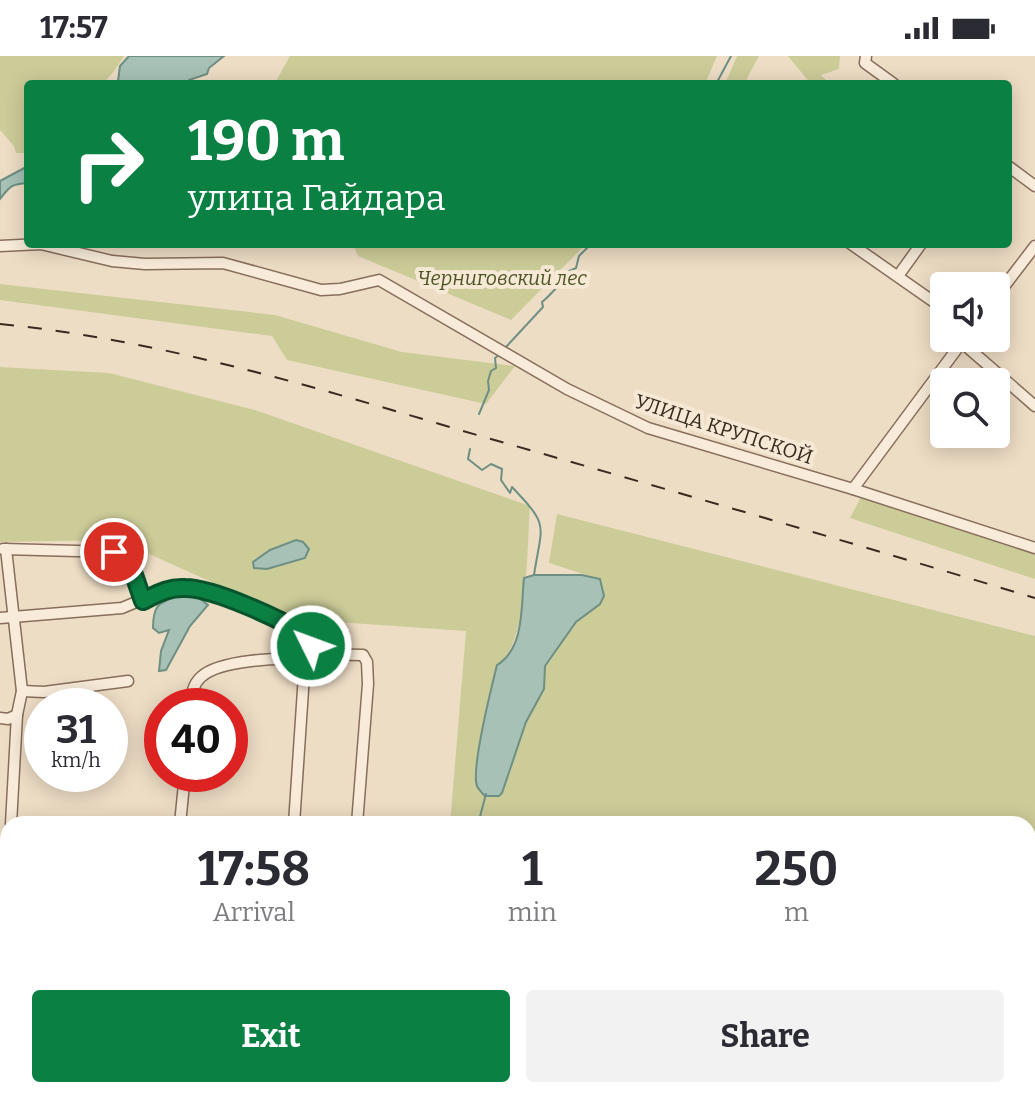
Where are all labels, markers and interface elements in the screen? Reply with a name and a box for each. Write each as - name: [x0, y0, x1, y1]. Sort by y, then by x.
- text: 17:57: [40, 10, 108, 46]
- text: 190 m: [188, 108, 344, 175]
- icon: right: [56, 112, 160, 216]
- text: улица Гайдара: [188, 176, 445, 220]
- park label: Черниговский лес: [417, 266, 587, 290]
- map controls: [930, 272, 1010, 448]
- button: sound: [930, 272, 1010, 352]
- button: search: [930, 368, 1010, 448]
- street label: УЛИЦА КРУПСКОЙ: [632, 389, 816, 469]
- pin: [80, 518, 148, 586]
- icon: arrive: [92, 530, 136, 574]
- position arrow: [269, 604, 353, 688]
- speed limit sign: 40: [144, 688, 248, 792]
- text: 31: [56, 706, 96, 754]
- text: km/h: [51, 748, 101, 772]
- text: 17:58: [198, 840, 310, 898]
- text: 1: [522, 840, 543, 898]
- text: 250: [755, 840, 838, 898]
- text: Arrival: [213, 897, 295, 928]
- text: min: [508, 897, 557, 928]
- text: m: [784, 897, 809, 928]
- button: Exit: [32, 990, 510, 1082]
- button: Share: [526, 990, 1004, 1082]

